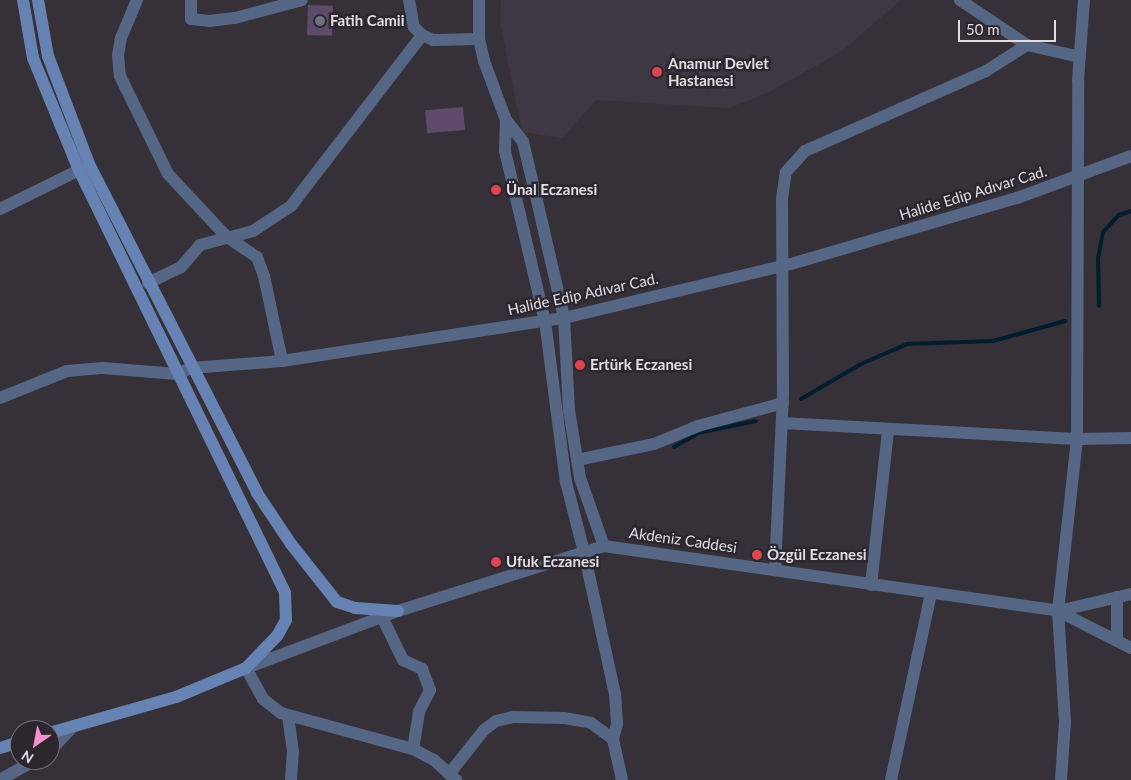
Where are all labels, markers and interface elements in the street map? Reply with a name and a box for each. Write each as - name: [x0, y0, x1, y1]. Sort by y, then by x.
- scale bar: [961, 10, 1058, 42]
- place label: Fatih Camii: [330, 12, 404, 30]
- marker: Fatih Camii: [314, 15, 326, 27]
- text: 50 m: [966, 20, 1000, 38]
- place label: Anamur Devlet Hastanesi: [668, 54, 769, 89]
- marker: Anamur Devlet Hastanesi: [650, 65, 664, 79]
- street label: Halide Edip Adıvar Cad.: [897, 162, 1049, 224]
- place label: Ünal Eczanesi: [506, 181, 597, 199]
- marker: Ünal Eczanesi: [490, 184, 502, 196]
- street label: Halide Edip Adıvar Cad.: [506, 269, 660, 319]
- place label: Ertürk Eczanesi: [590, 356, 692, 374]
- marker: Ertürk Eczanesi: [574, 359, 586, 371]
- street label: Akdeniz Caddesi: [628, 524, 738, 556]
- place label: Özgül Eczanesi: [767, 546, 867, 564]
- marker: Özgül Eczanesi: [751, 549, 763, 561]
- place label: Ufuk Eczanesi: [506, 553, 599, 571]
- marker: Ufuk Eczanesi: [490, 556, 502, 568]
- north arrow: [10, 720, 60, 770]
- text: N: [18, 747, 36, 767]

